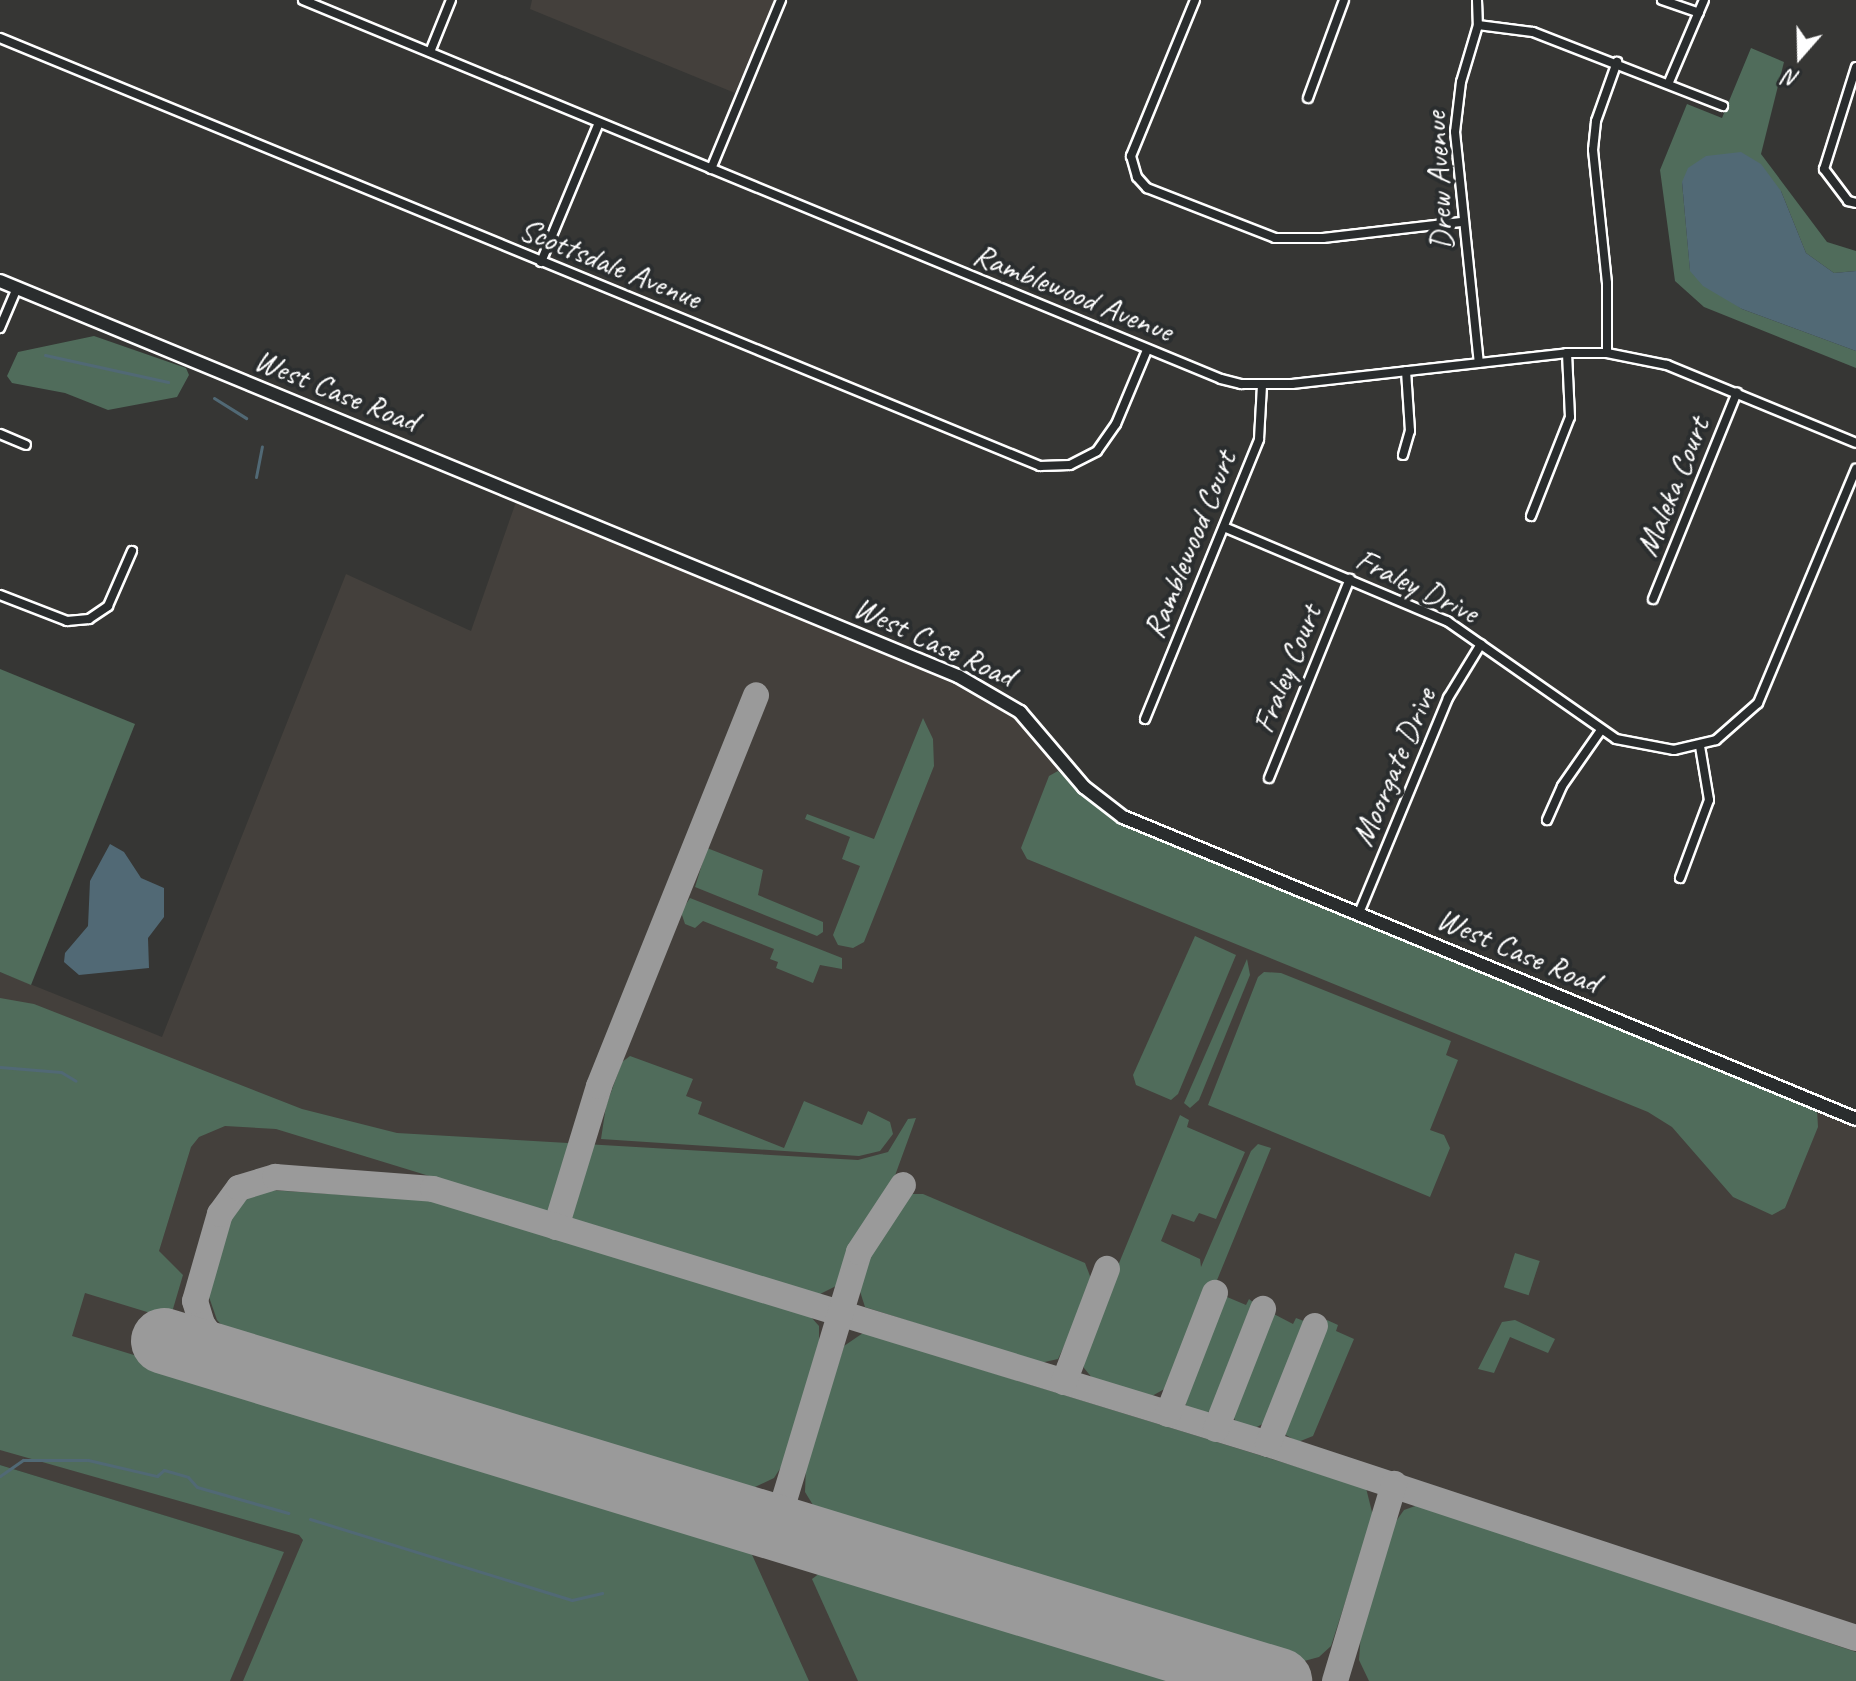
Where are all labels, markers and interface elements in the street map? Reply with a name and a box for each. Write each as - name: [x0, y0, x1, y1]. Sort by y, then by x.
- north arrow: [1760, 16, 1840, 96]
- text: N: [1781, 63, 1803, 94]
- street label: Drew Avenue: [1416, 111, 1462, 251]
- street label: Scottsdale Avenue: [514, 210, 706, 318]
- street label: Ramblewood Avenue: [968, 236, 1178, 350]
- street label: West Case Road: [248, 340, 424, 442]
- street label: Maleka Court: [1628, 412, 1718, 562]
- street label: Ramblewood Court: [1135, 446, 1245, 644]
- street label: Fraley Drive: [1349, 540, 1485, 632]
- street label: West Case Road: [847, 588, 1021, 696]
- street label: Fraley Court: [1244, 600, 1330, 738]
- street label: Moorgate Drive: [1344, 682, 1444, 852]
- street label: West Case Road: [1430, 899, 1606, 1003]

